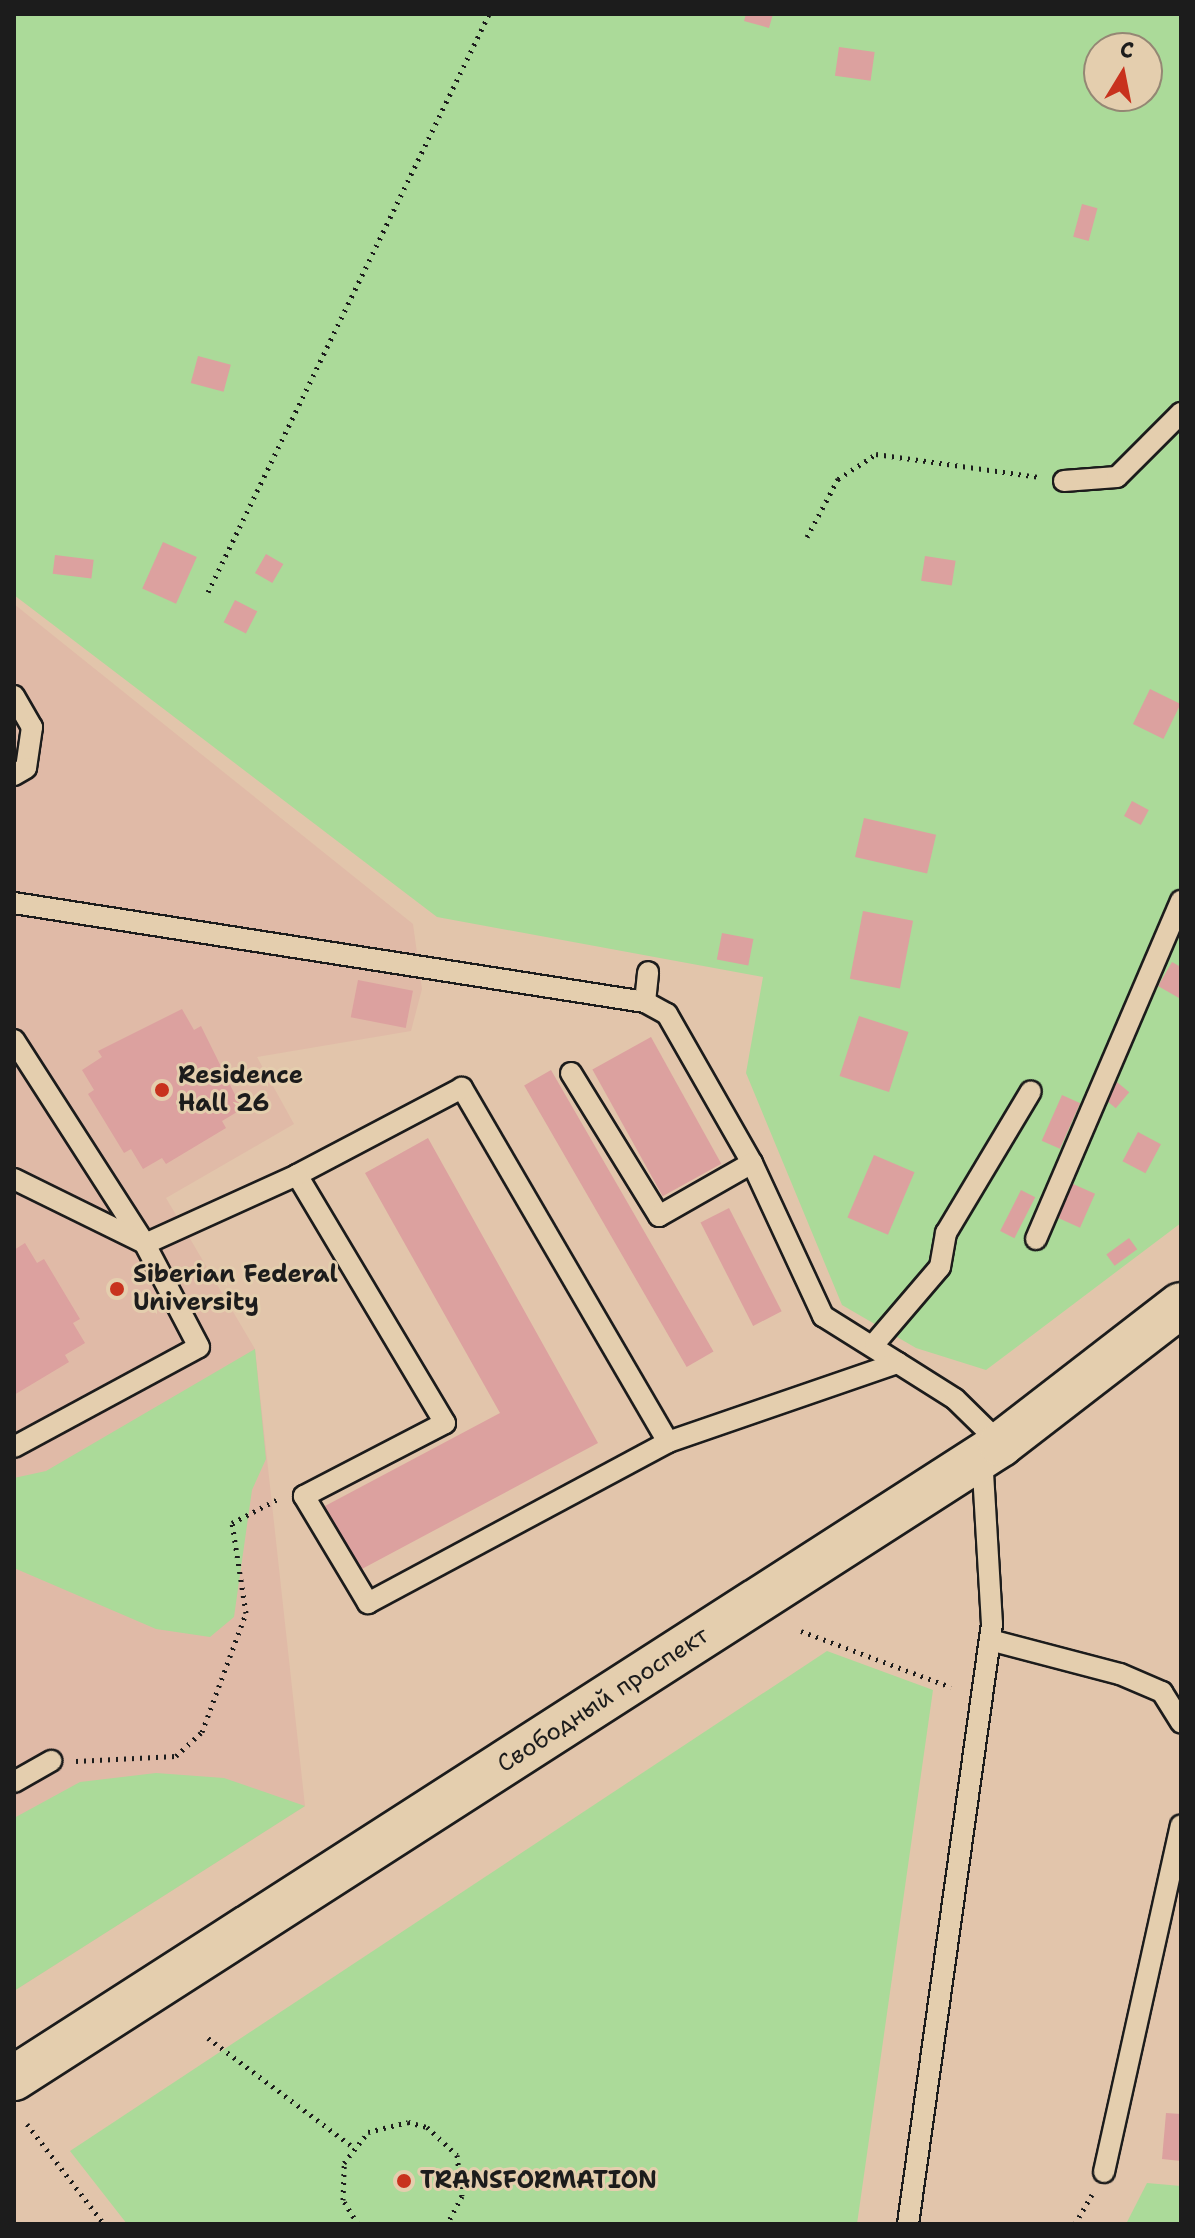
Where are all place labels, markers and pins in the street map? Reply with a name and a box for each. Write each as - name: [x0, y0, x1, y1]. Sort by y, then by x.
- place label: Residence Hall 26: [178, 1062, 303, 1118]
- marker: Residence Hall 26: [153, 1081, 171, 1099]
- place label: Siberian Federal University: [133, 1261, 338, 1317]
- marker: Siberian Federal University: [108, 1280, 126, 1298]
- place label: TRANSFORMATION: [420, 2167, 657, 2195]
- marker: TRANSFORMATION: [395, 2172, 413, 2190]

